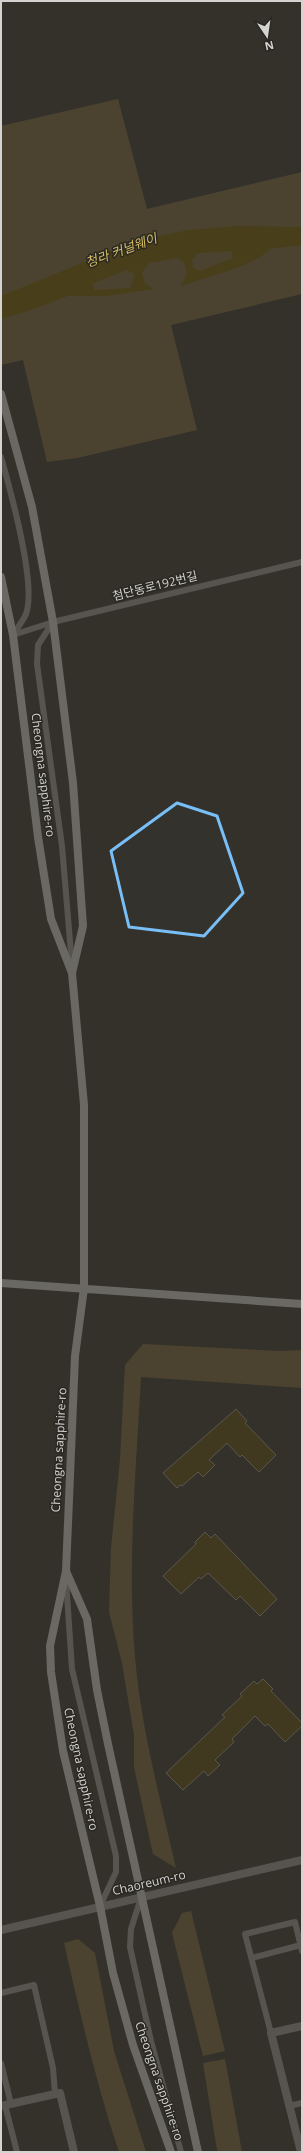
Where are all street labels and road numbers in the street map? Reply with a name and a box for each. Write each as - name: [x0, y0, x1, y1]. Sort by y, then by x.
- street label: 첨단동로192번길: [111, 567, 199, 604]
- street label: Cheongna sapphire-ro: [27, 712, 60, 838]
- street label: Cheongna sapphire-ro: [47, 1387, 70, 1513]
- street label: Cheongna sapphire-ro: [60, 1706, 103, 1832]
- street label: Chaoreum-ro: [110, 1866, 187, 1899]
- street label: Cheongna sapphire-ro: [131, 2019, 188, 2143]

